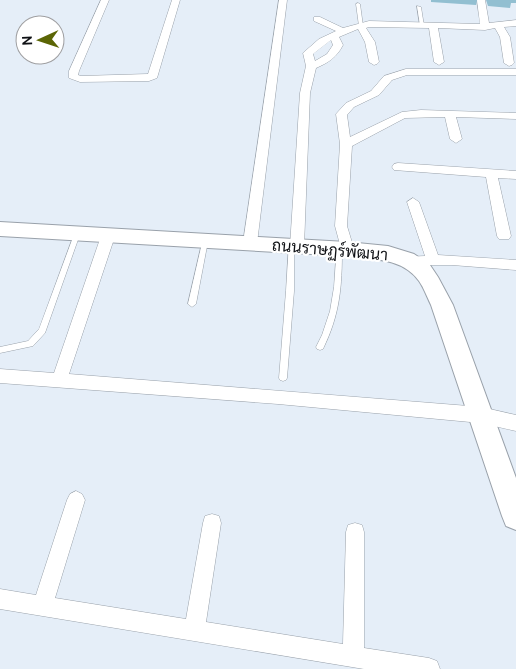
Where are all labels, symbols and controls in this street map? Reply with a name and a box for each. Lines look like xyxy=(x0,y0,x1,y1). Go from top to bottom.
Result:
north arrow xyxy=(15,15,65,65)
text: N xyxy=(18,35,36,46)
street label: ถนนราษฏร์พัฒนา xyxy=(271,232,389,266)

